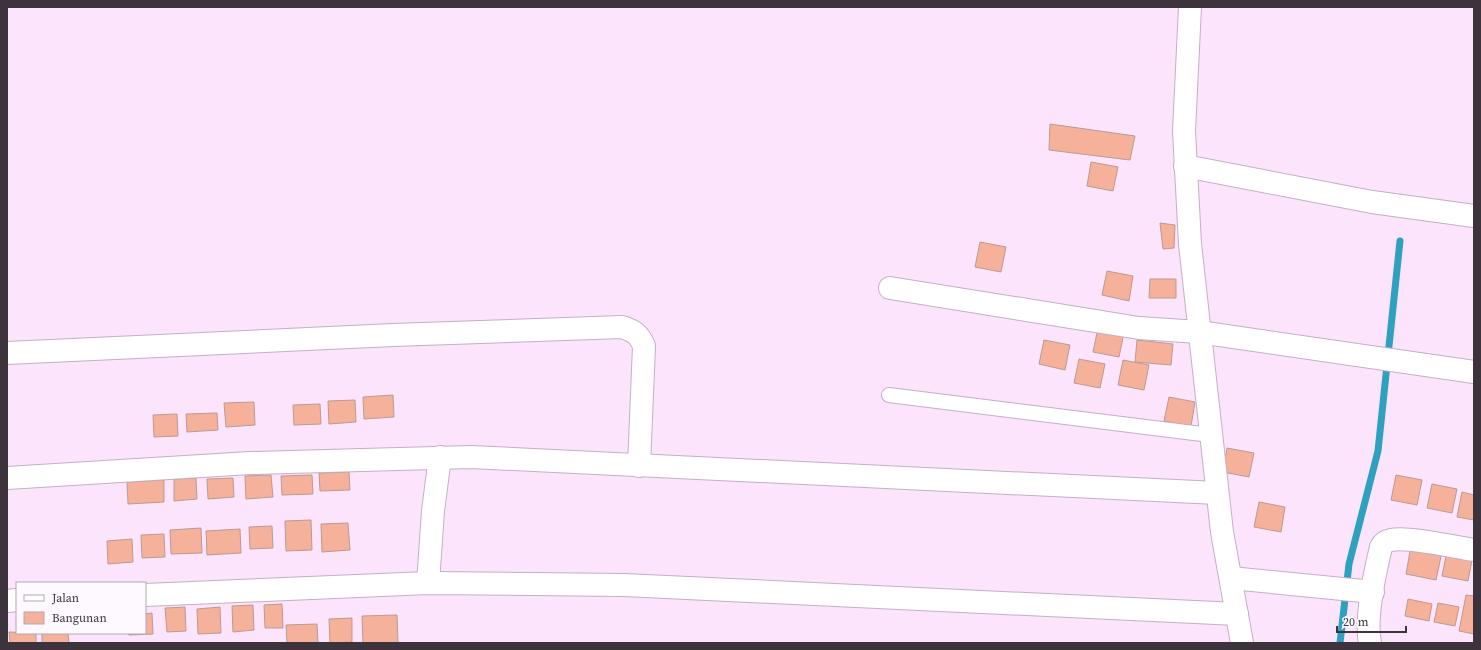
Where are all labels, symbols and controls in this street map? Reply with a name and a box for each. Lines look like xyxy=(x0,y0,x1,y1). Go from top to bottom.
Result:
legend xyxy=(16,582,146,634)
text: Jalan xyxy=(51,590,79,606)
scale bar xyxy=(1337,608,1406,634)
text: Bangunan xyxy=(52,610,107,626)
text: 20 m xyxy=(1343,614,1369,630)

